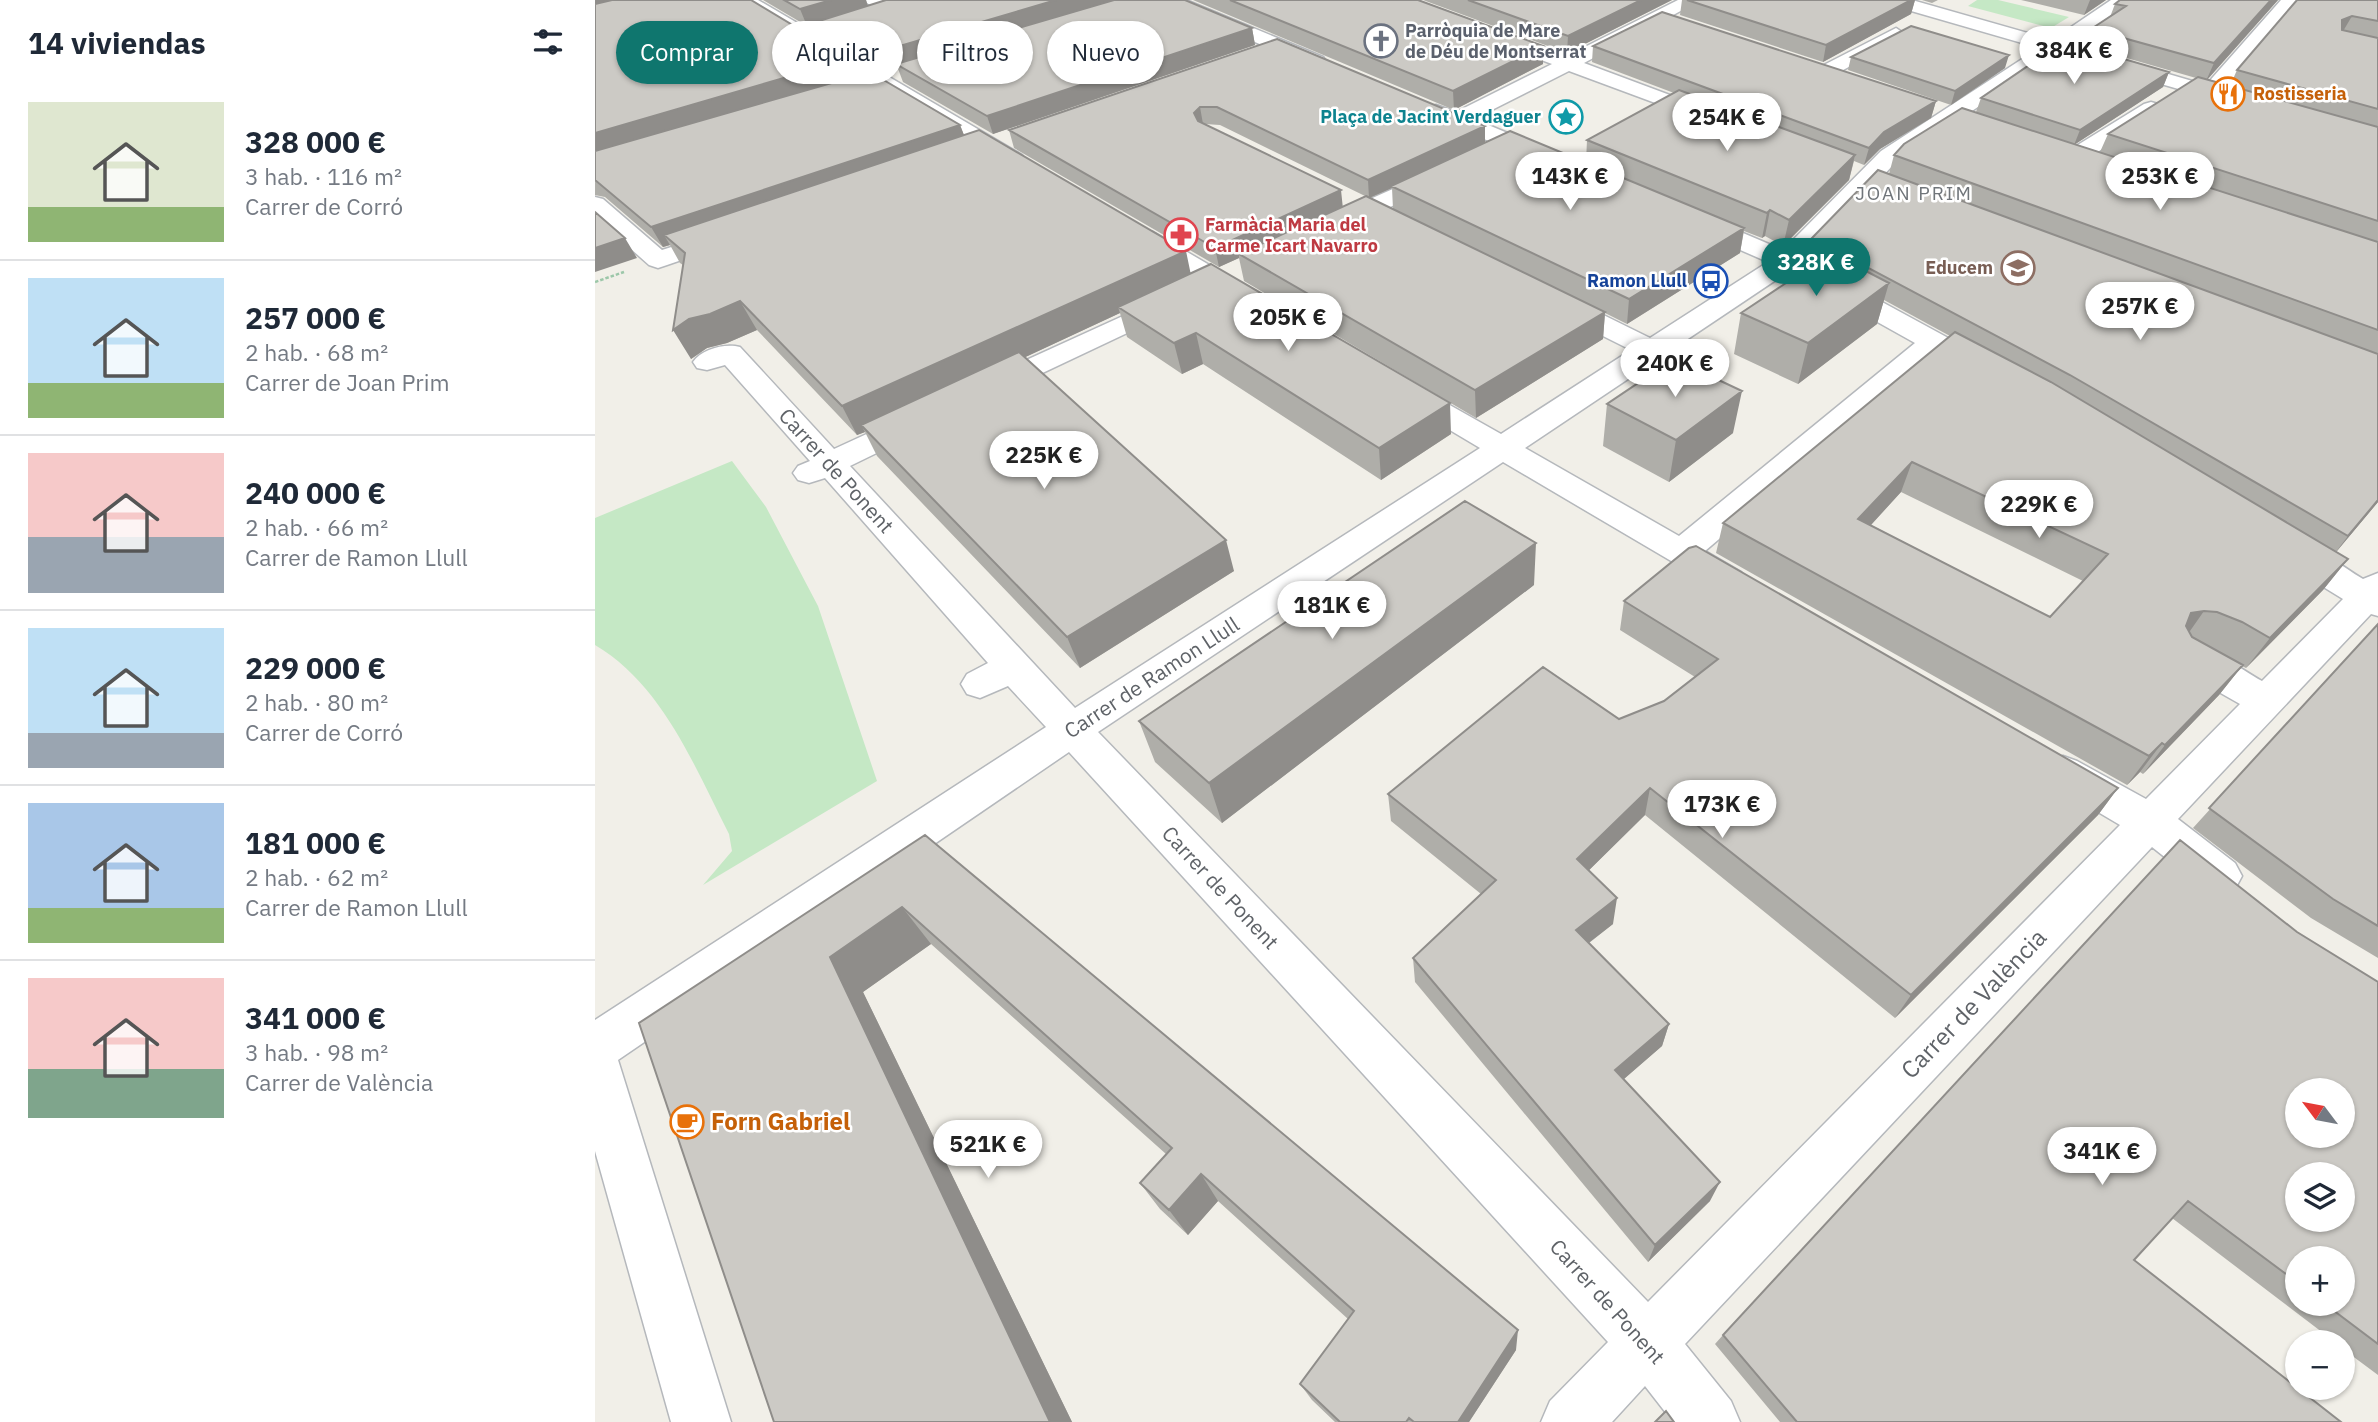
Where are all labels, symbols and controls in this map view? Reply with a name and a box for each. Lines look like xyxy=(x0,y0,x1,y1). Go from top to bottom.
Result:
place label: Parròquia de Mare de Déu de Montserrat xyxy=(1405,19,1586,63)
chip: Comprar xyxy=(616,21,758,84)
chip: Alquilar xyxy=(772,21,903,84)
chip: Filtros xyxy=(917,21,1033,84)
chip: Nuevo xyxy=(1047,21,1164,84)
church icon: Parròquia de Mare de Déu de Montserrat xyxy=(1362,22,1400,60)
text: 14 viviendas xyxy=(28,23,206,62)
icon: filters xyxy=(529,23,567,61)
pin: 384K € xyxy=(2017,27,2131,86)
text: 384K € xyxy=(2035,34,2113,64)
restaurant icon: Rostisseria xyxy=(2209,75,2247,113)
place label: Rostisseria xyxy=(2253,82,2347,105)
pin: 254K € xyxy=(1670,94,1784,153)
place icon: Plaça de Jacint Verdaguer xyxy=(1547,98,1585,136)
text: 254K € xyxy=(1688,101,1766,131)
place label: Plaça de Jacint Verdaguer xyxy=(1320,105,1541,128)
text: 328 000 € xyxy=(245,122,386,161)
icon: home xyxy=(84,130,168,214)
pin: 143K € xyxy=(1513,152,1627,212)
pin: 253K € xyxy=(2103,152,2217,212)
text: 143K € xyxy=(1531,160,1609,190)
text: 253K € xyxy=(2121,160,2199,190)
text: 3 hab. · 116 m² xyxy=(245,161,402,191)
district label: JOAN PRIM xyxy=(1855,181,1973,205)
text: Carrer de Corró xyxy=(245,191,403,221)
place label: Farmàcia Maria del Carme Icart Navarro xyxy=(1205,213,1378,257)
pharmacy icon: Farmàcia Maria del Carme Icart Navarro xyxy=(1162,216,1200,254)
pin: 328K € xyxy=(1759,238,1873,298)
text: 328K € xyxy=(1777,246,1855,276)
school or university icon: Educem xyxy=(1999,249,2037,287)
place label: Educem xyxy=(1925,256,1993,279)
bus stop icon: Ramon Llull xyxy=(1692,262,1730,300)
place label: Ramon Llull xyxy=(1587,269,1688,292)
pin: 257K € xyxy=(2083,282,2197,342)
text: 257K € xyxy=(2101,290,2179,320)
pin: 205K € xyxy=(1231,294,1345,353)
text: 257 000 € xyxy=(245,298,386,337)
text: 205K € xyxy=(1249,301,1327,331)
icon: home xyxy=(84,306,168,390)
text: 2 hab. · 68 m² xyxy=(245,337,388,367)
pin: 240K € xyxy=(1618,340,1732,399)
text: 240K € xyxy=(1636,347,1714,377)
text: Carrer de Joan Prim xyxy=(245,367,450,397)
street label: Carrer de Ponent xyxy=(773,402,900,539)
pin: 225K € xyxy=(987,432,1101,491)
text: 225K € xyxy=(1005,439,1083,469)
text: 240 000 € xyxy=(245,473,386,512)
pin: 229K € xyxy=(1982,480,2096,540)
icon: home xyxy=(84,481,168,565)
text: 229K € xyxy=(2000,488,2078,518)
text: 2 hab. · 66 m² xyxy=(245,512,388,542)
text: Carrer de Ramon Llull xyxy=(245,542,468,572)
pin: 181K € xyxy=(1275,582,1389,641)
text: 181K € xyxy=(1293,589,1371,619)
street label: Carrer de Ramon Llull xyxy=(1059,610,1245,744)
text: 229 000 € xyxy=(245,648,386,687)
icon: home xyxy=(84,656,168,740)
text: 2 hab. · 80 m² xyxy=(245,687,388,717)
text: Carrer de Corró xyxy=(245,717,403,747)
pin: 173K € xyxy=(1665,780,1779,840)
text: 173K € xyxy=(1683,788,1761,818)
street label: Carrer de Ponent xyxy=(1156,820,1285,955)
text: 181 000 € xyxy=(245,823,386,862)
icon: home xyxy=(84,831,168,915)
text: 2 hab. · 62 m² xyxy=(245,862,388,892)
text: Carrer de Ramon Llull xyxy=(245,892,468,922)
street label: Carrer de València xyxy=(1893,921,2053,1085)
text: 341 000 € xyxy=(245,998,386,1037)
icon: home xyxy=(84,1006,168,1090)
text: 3 hab. · 98 m² xyxy=(245,1037,388,1067)
text: Carrer de València xyxy=(245,1067,433,1097)
north arrow xyxy=(2285,1078,2355,1148)
map controls xyxy=(2285,1078,2355,1400)
cafe icon: Forn Gabriel xyxy=(668,1103,706,1141)
place label: Forn Gabriel xyxy=(711,1105,850,1137)
pin: 521K € xyxy=(931,1120,1045,1180)
text: 521K € xyxy=(949,1128,1027,1158)
pin: 341K € xyxy=(2045,1128,2159,1187)
text: 341K € xyxy=(2063,1135,2141,1165)
button: layers xyxy=(2285,1162,2355,1232)
street label: Carrer de Ponent xyxy=(1544,1233,1671,1370)
button: + xyxy=(2285,1246,2355,1316)
button: − xyxy=(2285,1330,2355,1400)

